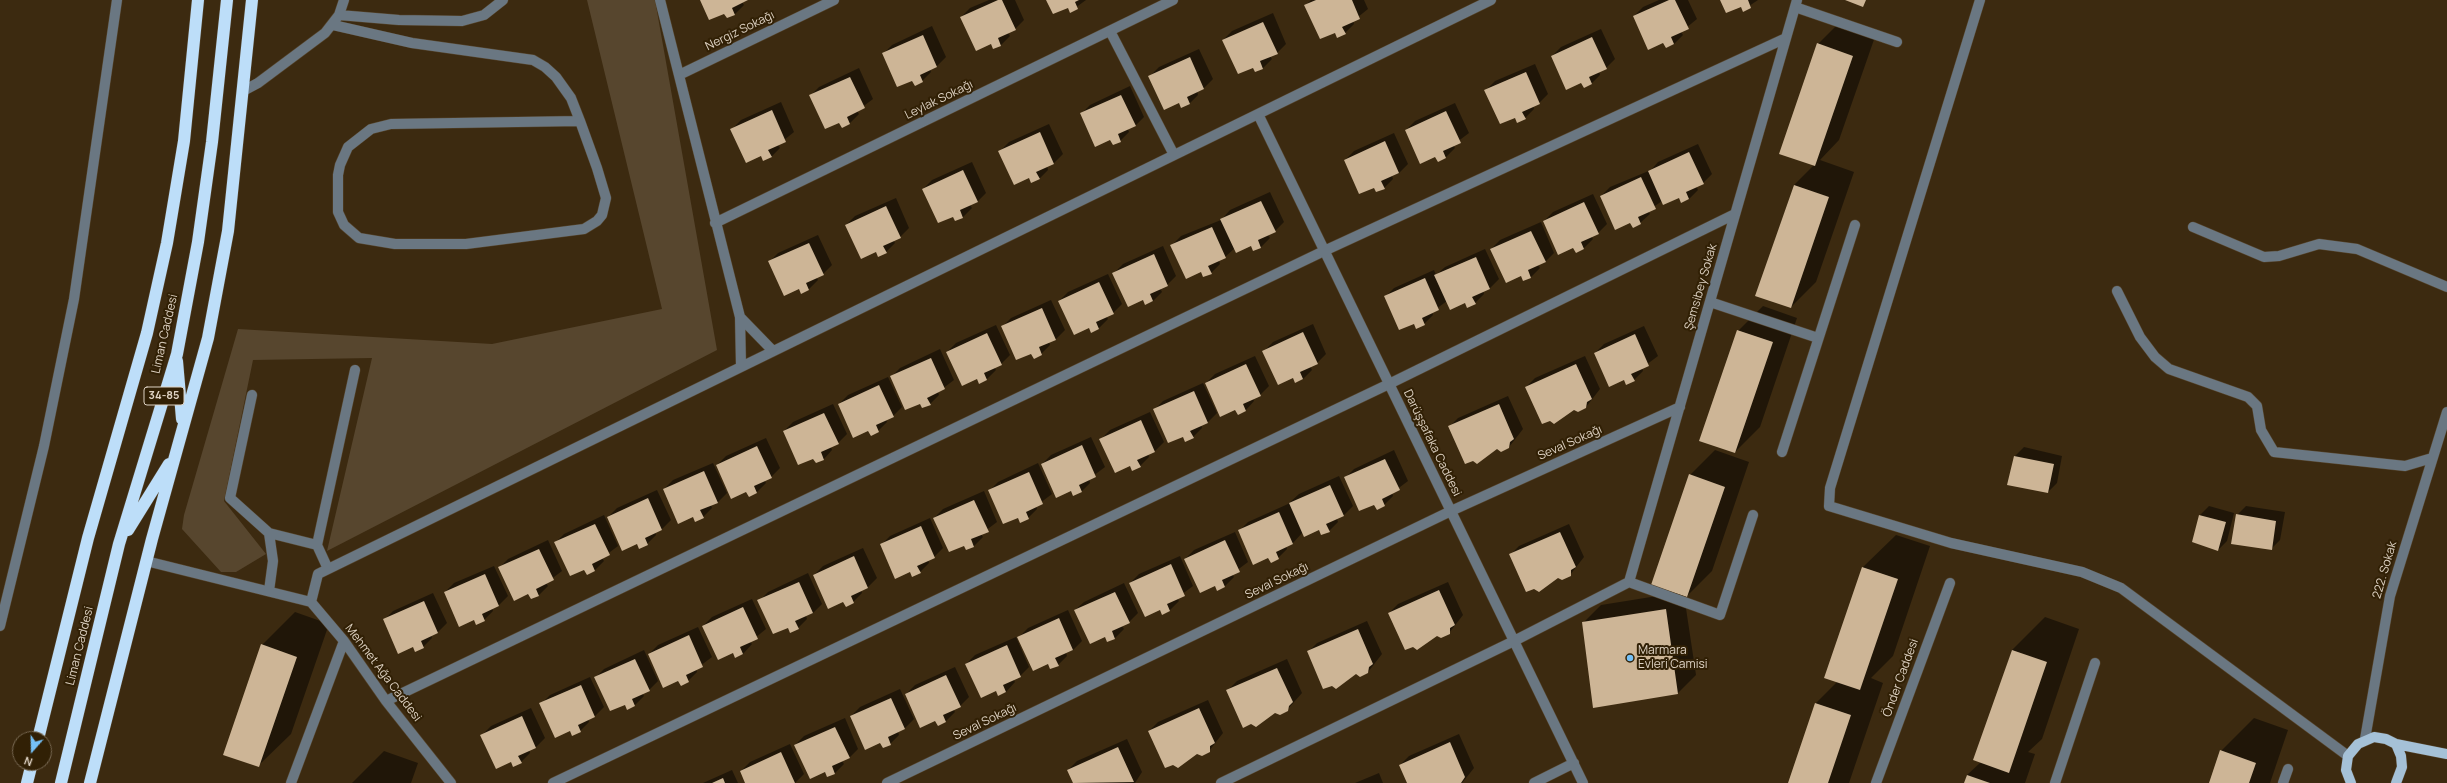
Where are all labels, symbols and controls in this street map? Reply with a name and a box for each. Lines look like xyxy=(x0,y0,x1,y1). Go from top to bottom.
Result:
street label: Nergiz Sokağı xyxy=(703,8,777,54)
street label: Leylak Sokağı xyxy=(903,77,975,123)
street label: Şemsibey Sokak xyxy=(1682,242,1720,332)
street label: Liman Caddesi xyxy=(149,293,181,375)
road number: 34-85 xyxy=(144,387,184,405)
street label: Darüşşafaka Caddesi xyxy=(1400,387,1464,499)
street label: Seval Sokağı xyxy=(1536,422,1604,464)
street label: 222. Sokak xyxy=(2370,540,2400,600)
street label: Seval Sokağı xyxy=(1243,559,1311,603)
street label: Liman Caddesi xyxy=(63,605,97,687)
street label: Mehmet Ağa Caddesi xyxy=(342,622,424,724)
street label: Önder Caddesi xyxy=(1880,637,1922,719)
place label: Marmara Evleri Camisi xyxy=(1638,644,1708,672)
marker: Marmara Evleri Camisi xyxy=(1625,653,1635,663)
street label: Seval Sokağı xyxy=(951,700,1019,744)
north arrow xyxy=(12,731,52,771)
text: N xyxy=(22,753,34,770)

